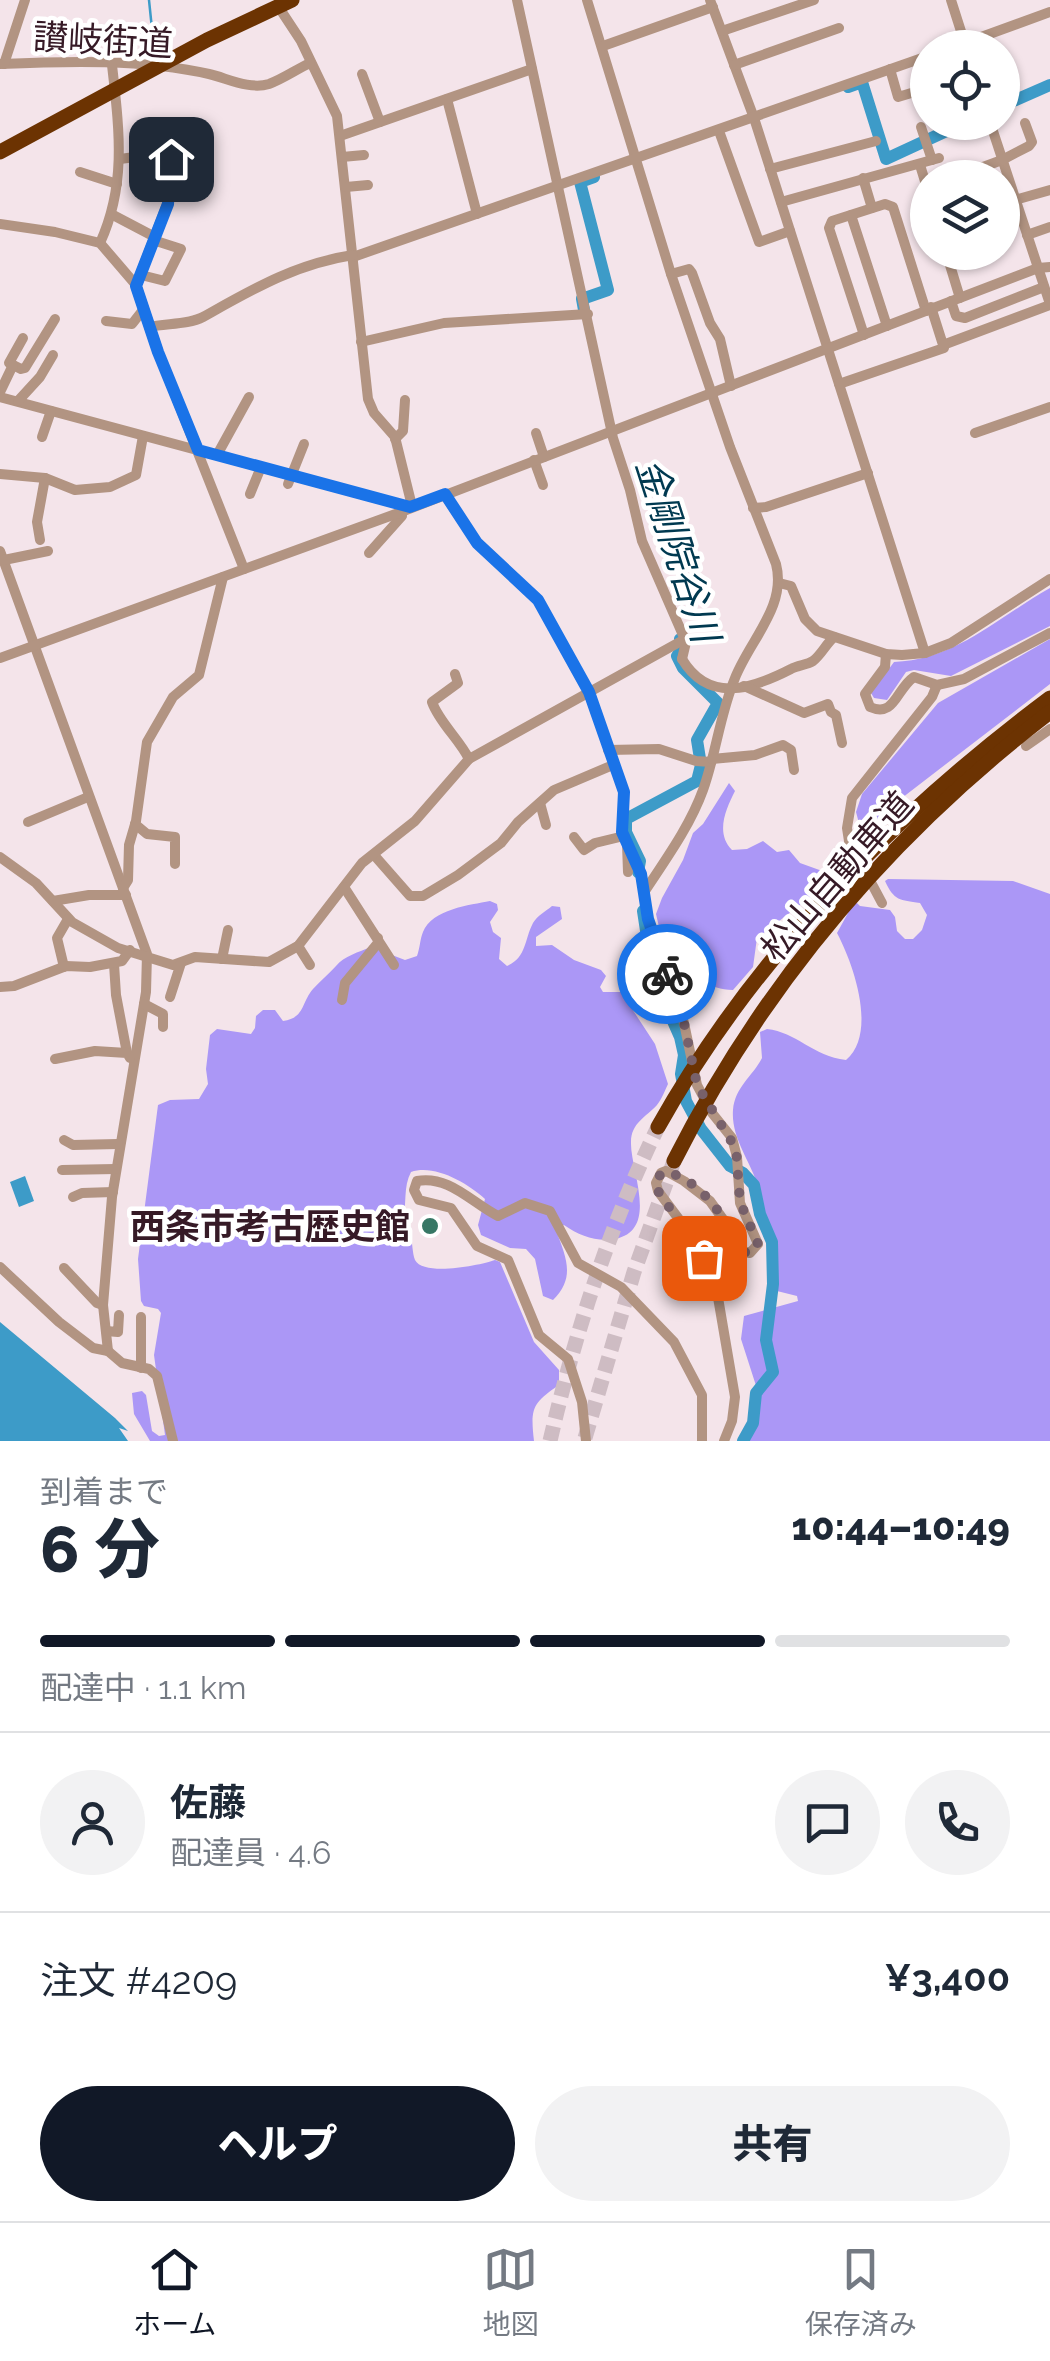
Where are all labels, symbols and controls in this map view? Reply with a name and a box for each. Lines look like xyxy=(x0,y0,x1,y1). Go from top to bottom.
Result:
street label: 讃岐街道 xyxy=(32,16,174,64)
map controls xyxy=(910,30,1020,270)
button: locate xyxy=(910,30,1020,140)
pin xyxy=(129,117,214,202)
icon: home xyxy=(144,132,199,187)
button: layers xyxy=(910,160,1020,270)
water label: 金剛院谷川 xyxy=(627,453,730,651)
street label: 松山自動車道 xyxy=(753,783,921,969)
courier xyxy=(617,924,717,1024)
icon: bike xyxy=(640,947,695,1002)
place label: 西条市考古歴史館 xyxy=(130,1206,410,1247)
marker: 西条市考古歴史館 xyxy=(419,1215,441,1237)
pin xyxy=(662,1216,747,1301)
icon: bag xyxy=(677,1231,732,1286)
text: 到着まで xyxy=(40,1473,168,1510)
text: 10:44–10:49 xyxy=(791,1504,1010,1549)
text: 6 分 xyxy=(40,1511,160,1587)
text: 配達中 · 1.1 km xyxy=(40,1669,246,1706)
button: person xyxy=(40,1770,145,1875)
button: chat xyxy=(775,1770,880,1875)
button: phone xyxy=(905,1770,1010,1875)
text: 佐藤 xyxy=(170,1780,246,1825)
text: 配達員 · 4.6 xyxy=(170,1834,331,1871)
text: ¥3,400 xyxy=(885,1955,1010,2000)
text: 注文 #4209 xyxy=(40,1958,237,2003)
button: ヘルプ xyxy=(40,2086,515,2201)
button: 共有 xyxy=(535,2086,1010,2201)
tab: ホーム xyxy=(133,2242,216,2342)
tab: 地図 xyxy=(483,2242,539,2342)
tab: 保存済み xyxy=(805,2242,917,2342)

